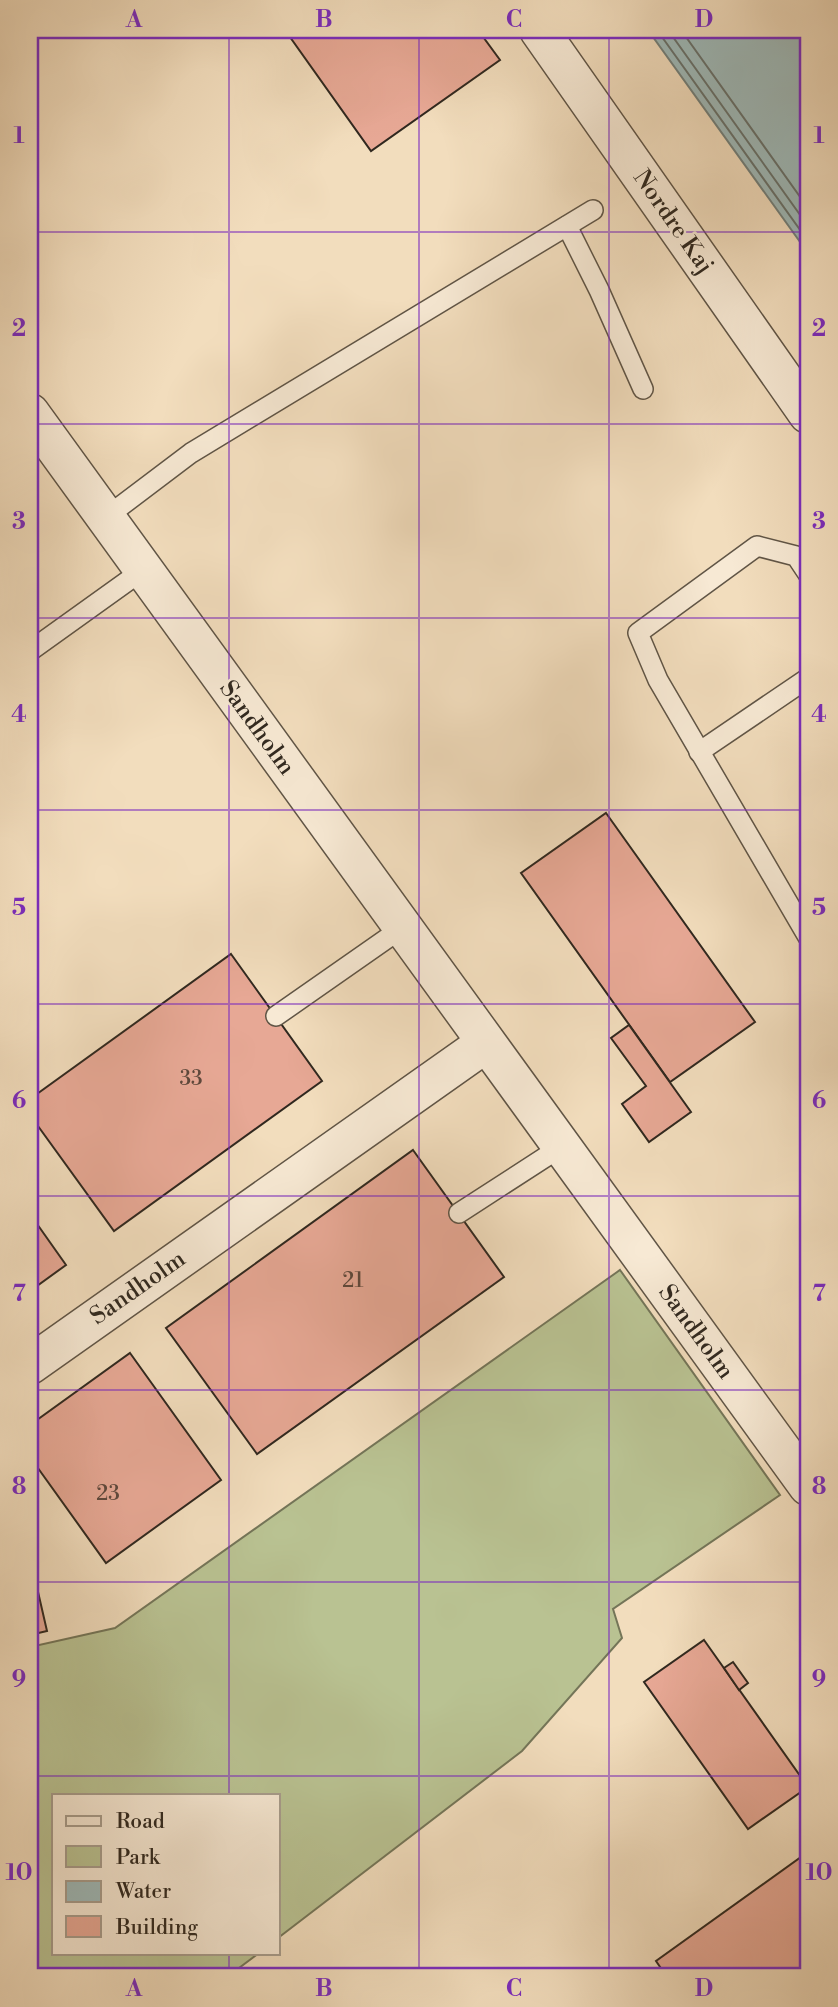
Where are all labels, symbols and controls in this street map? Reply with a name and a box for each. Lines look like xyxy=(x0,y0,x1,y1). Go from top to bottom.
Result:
text: A xyxy=(125,6,143,34)
text: B xyxy=(315,6,333,34)
text: C xyxy=(506,6,522,34)
text: D xyxy=(695,6,713,34)
text: 1 xyxy=(13,122,25,150)
text: 1 xyxy=(813,122,825,150)
street label: Nordre Kaj xyxy=(626,164,720,280)
text: 2 xyxy=(12,315,26,343)
text: 2 xyxy=(812,315,826,343)
text: 3 xyxy=(12,508,26,536)
text: 3 xyxy=(812,508,826,536)
street label: Sandholm xyxy=(213,675,301,781)
text: 4 xyxy=(11,701,27,729)
text: 4 xyxy=(811,701,827,729)
text: 5 xyxy=(12,894,26,922)
text: 5 xyxy=(812,894,826,922)
house number: 33 xyxy=(179,1066,203,1092)
text: 6 xyxy=(12,1087,26,1115)
text: 6 xyxy=(812,1087,826,1115)
street label: Sandholm xyxy=(84,1244,192,1332)
house number: 21 xyxy=(342,1268,364,1294)
street label: Sandholm xyxy=(652,1279,740,1385)
text: 7 xyxy=(12,1280,26,1308)
text: 7 xyxy=(812,1280,826,1308)
text: 8 xyxy=(12,1473,26,1501)
text: 8 xyxy=(812,1473,826,1501)
house number: 23 xyxy=(96,1481,120,1507)
text: 9 xyxy=(12,1666,26,1694)
text: 9 xyxy=(812,1666,826,1694)
legend xyxy=(52,1794,280,1954)
text: Road xyxy=(116,1809,165,1835)
text: Park xyxy=(116,1845,161,1871)
text: 10 xyxy=(5,1859,33,1887)
text: 10 xyxy=(805,1859,833,1887)
text: Water xyxy=(115,1879,171,1905)
text: Building xyxy=(115,1915,198,1941)
text: A xyxy=(125,1975,143,2003)
text: B xyxy=(315,1975,333,2003)
text: C xyxy=(506,1975,522,2003)
text: D xyxy=(695,1975,713,2003)

